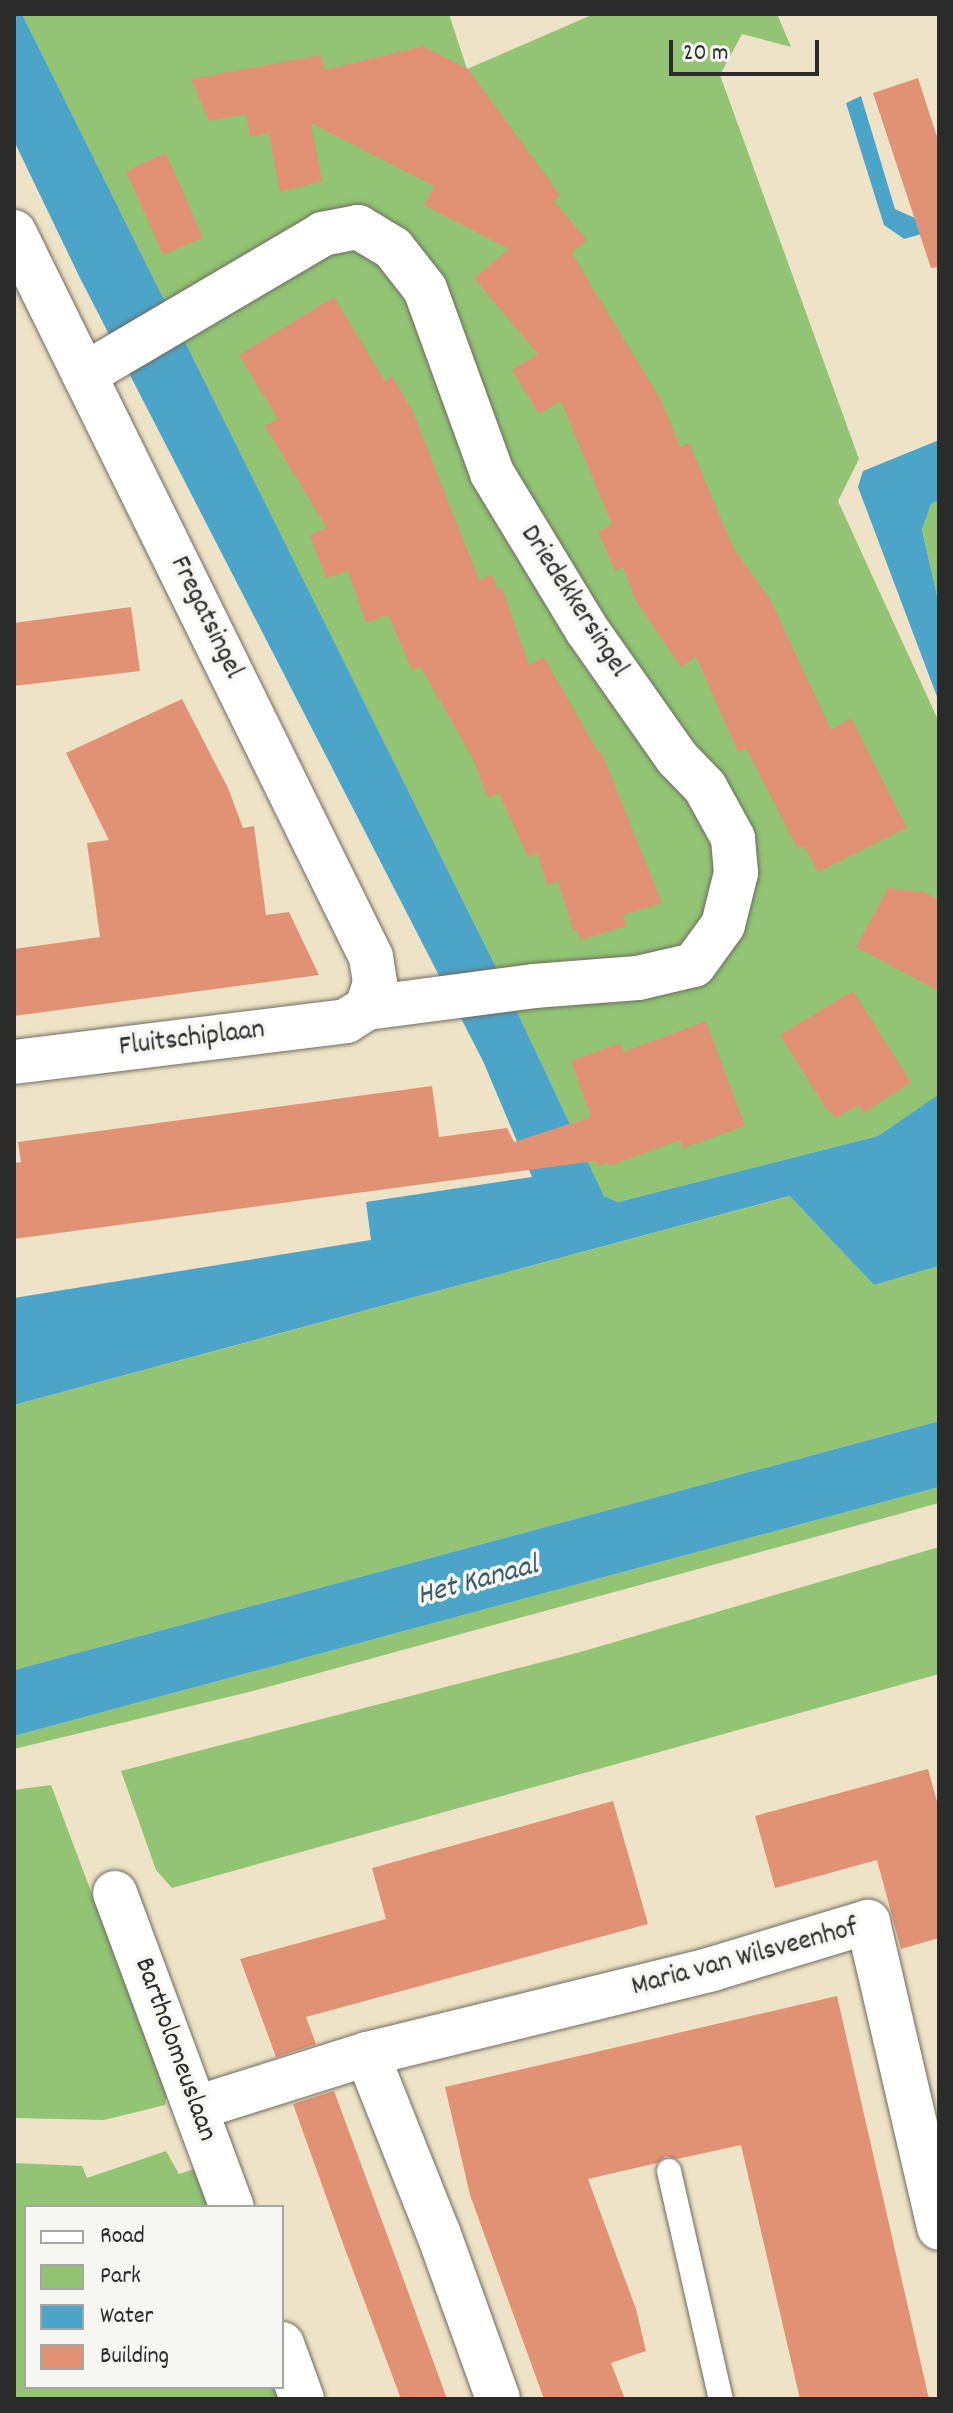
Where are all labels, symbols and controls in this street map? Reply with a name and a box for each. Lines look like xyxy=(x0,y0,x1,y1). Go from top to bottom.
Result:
scale bar xyxy=(673,24,823,74)
text: 20 m xyxy=(683,37,729,71)
street label: Driedekkersingel xyxy=(511,520,635,684)
street label: Fregatsingel xyxy=(161,551,249,685)
street label: Fluitschiplaan xyxy=(117,1014,267,1066)
water label: Het Kanaal xyxy=(414,1550,542,1616)
street label: Maria van Wilsveenhof xyxy=(628,1913,862,2005)
street label: Bartholomeuslaan xyxy=(125,1954,223,2146)
legend xyxy=(24,2205,284,2389)
text: Road xyxy=(100,2220,145,2254)
text: Park xyxy=(100,2260,141,2294)
text: Water xyxy=(100,2300,153,2334)
text: Building xyxy=(100,2340,169,2374)

